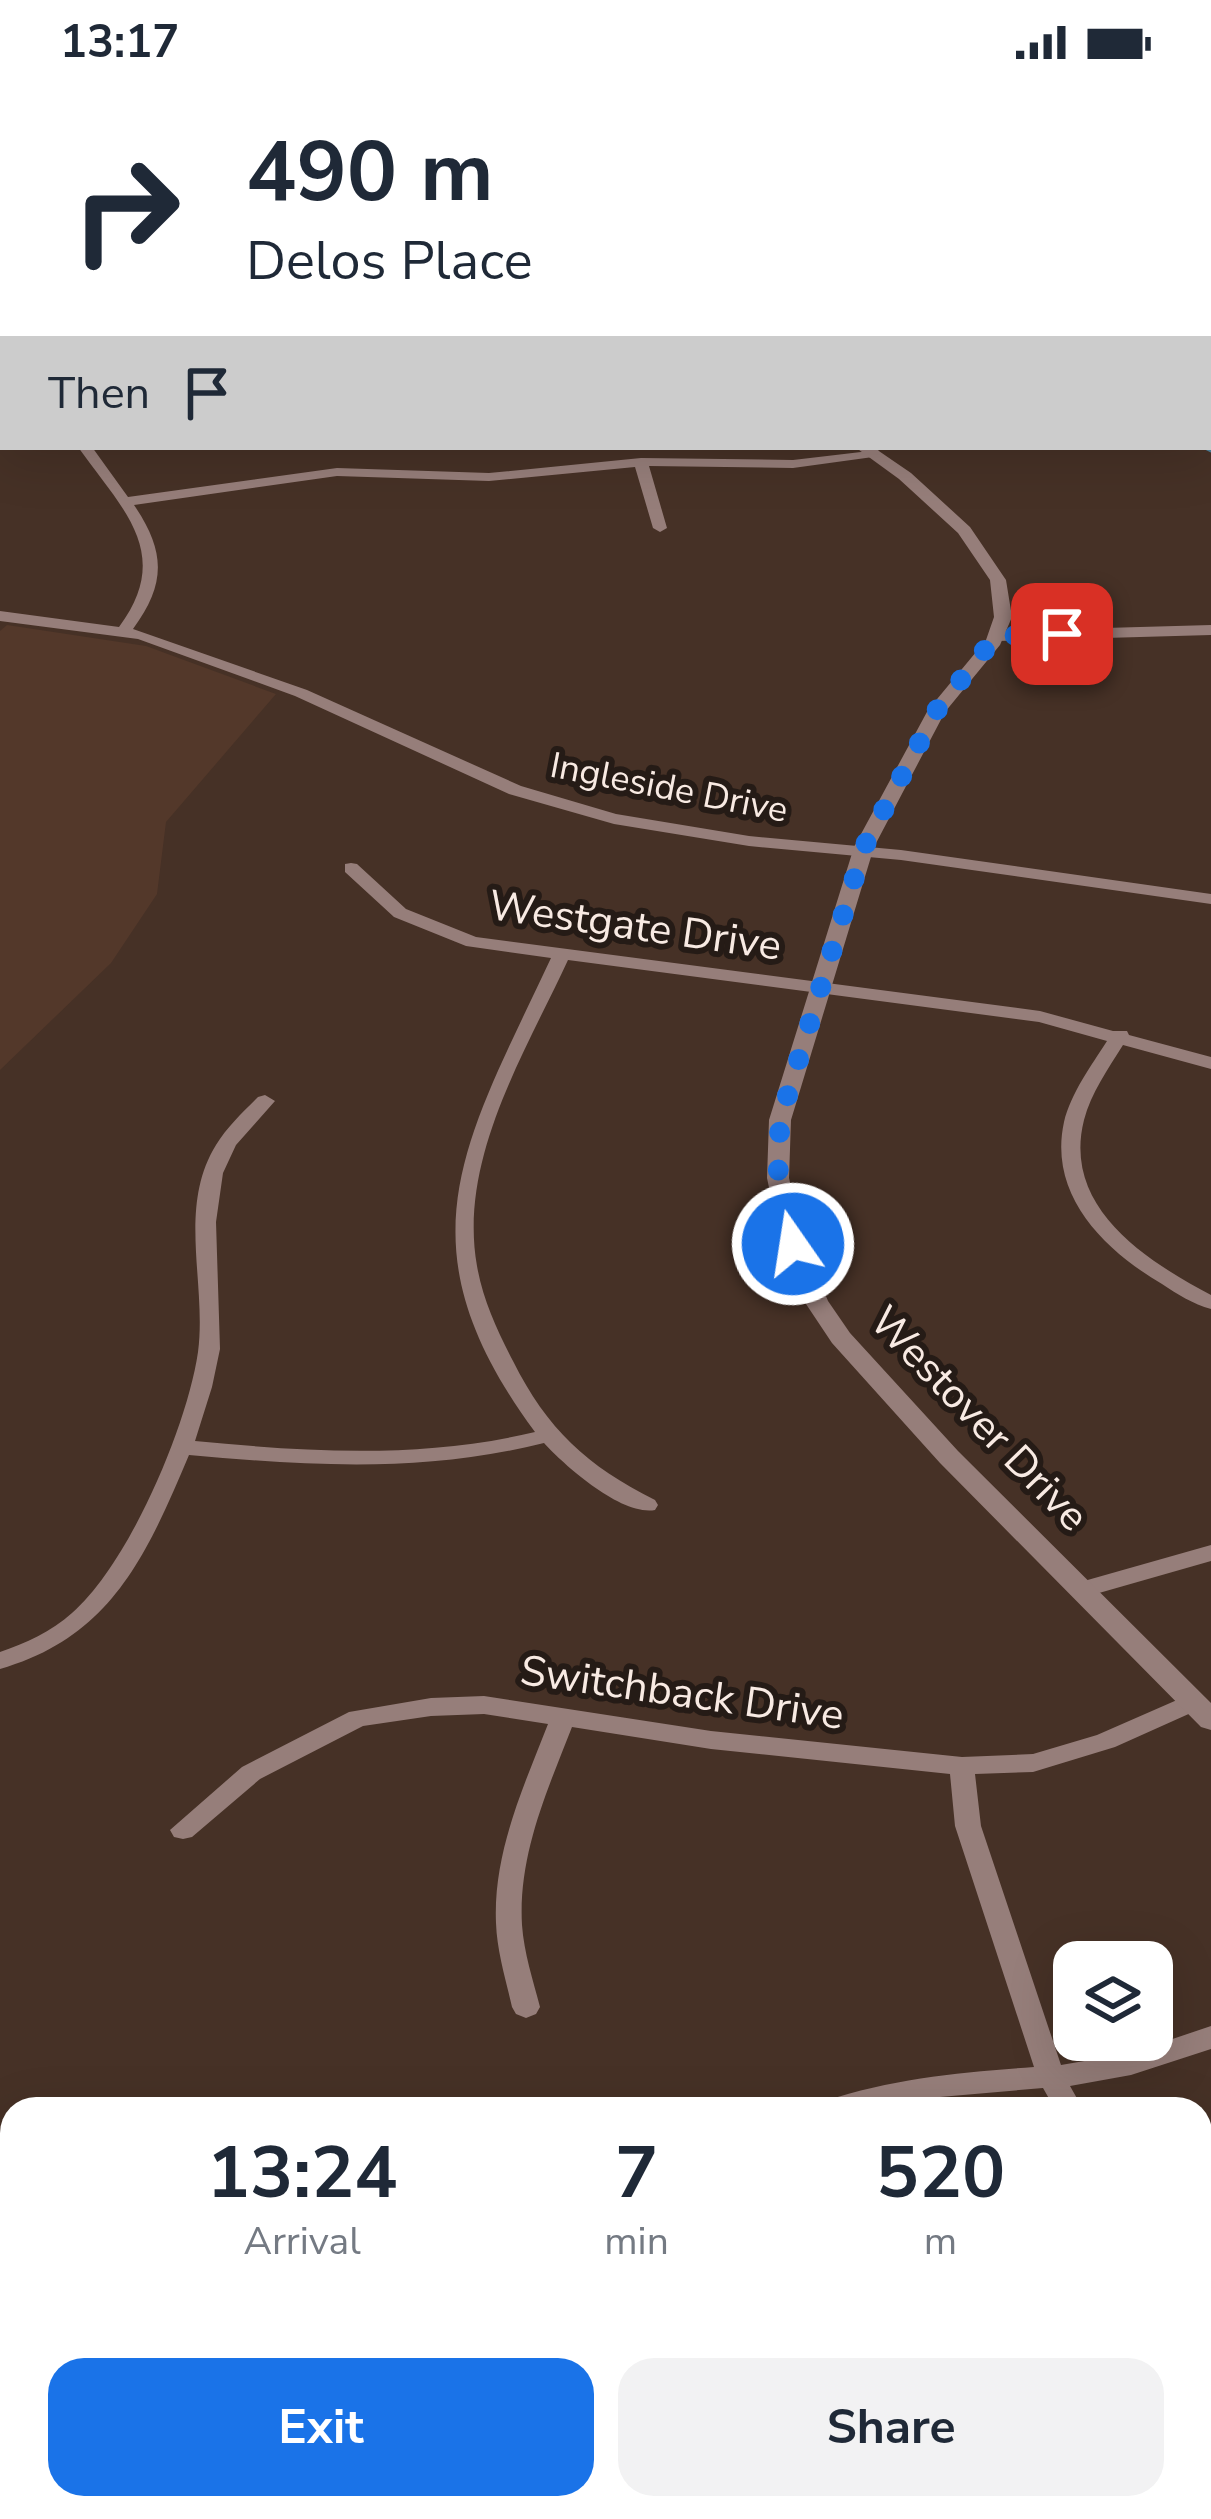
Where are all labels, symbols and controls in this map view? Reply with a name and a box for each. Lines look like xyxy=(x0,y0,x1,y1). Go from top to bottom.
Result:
text: 13:17 xyxy=(60,12,179,73)
text: 490 m xyxy=(246,115,494,230)
icon: right xyxy=(48,132,204,288)
text: Delos Place xyxy=(246,224,532,298)
icon: arrive xyxy=(174,360,240,426)
text: Then xyxy=(48,363,150,424)
pin xyxy=(1011,583,1113,685)
icon: arrive xyxy=(1029,601,1095,667)
street label: Ingleside Drive xyxy=(546,741,792,835)
street label: Westgate Drive xyxy=(485,877,785,975)
position arrow xyxy=(730,1181,856,1307)
street label: Westover Drive xyxy=(857,1294,1101,1544)
street label: Switchback Drive xyxy=(517,1642,847,1744)
map controls xyxy=(1053,1941,1173,2061)
button: layers xyxy=(1053,1941,1173,2061)
text: 13:24 xyxy=(207,2124,397,2222)
text: 7 xyxy=(615,2124,658,2222)
text: 520 xyxy=(876,2124,1005,2222)
text: Arrival xyxy=(243,2215,361,2268)
text: min xyxy=(604,2215,669,2268)
text: m xyxy=(924,2215,957,2268)
button: Exit xyxy=(48,2358,594,2496)
button: Share xyxy=(618,2358,1164,2496)

